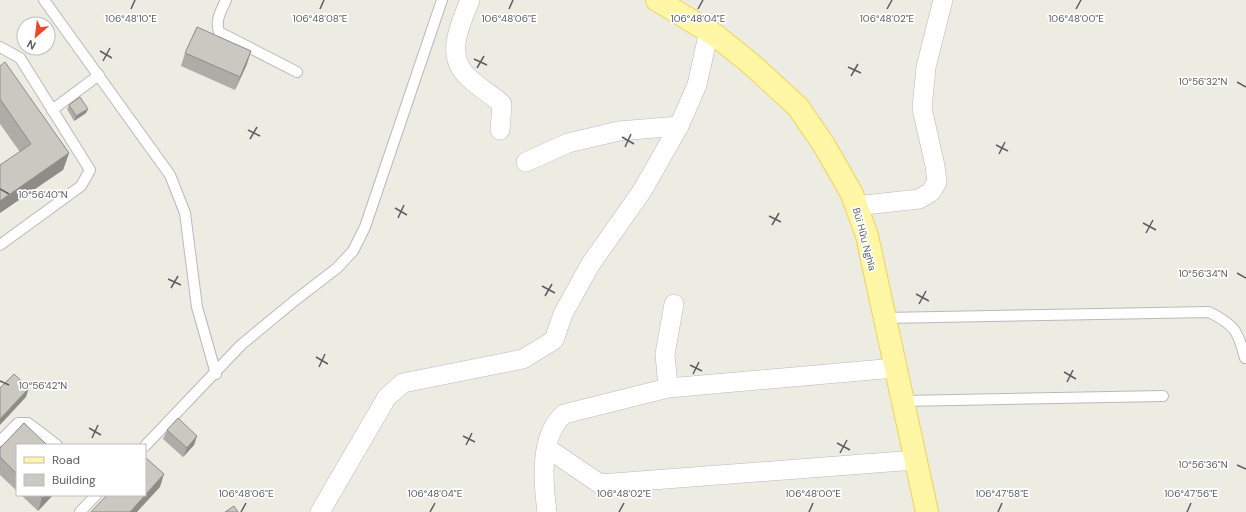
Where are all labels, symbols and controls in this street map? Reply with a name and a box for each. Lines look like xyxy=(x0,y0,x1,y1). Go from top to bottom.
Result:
text: 106°48'10"E xyxy=(105,12,157,25)
text: 106°48'08"E xyxy=(293,12,348,25)
text: 106°48'06"E xyxy=(481,12,537,25)
text: 106°48'04"E xyxy=(671,12,726,25)
text: 106°48'02"E xyxy=(860,12,915,25)
text: 106°48'00"E xyxy=(1048,12,1104,25)
north arrow xyxy=(16,16,56,56)
text: N xyxy=(24,37,38,53)
text: 10°56'32"N xyxy=(1179,75,1228,88)
text: 10°56'40"N xyxy=(18,188,68,201)
street label: Bùi Hữu Nghĩa xyxy=(850,206,879,272)
text: 10°56'34"N xyxy=(1178,267,1228,280)
text: 10°56'42"N xyxy=(19,379,67,392)
legend xyxy=(16,444,146,496)
text: Road xyxy=(52,452,80,468)
text: 10°56'36"N xyxy=(1178,458,1228,471)
text: Building xyxy=(52,472,96,488)
text: 106°48'06"E xyxy=(218,487,274,500)
text: 106°48'04"E xyxy=(408,487,463,500)
text: 106°48'02"E xyxy=(597,487,652,500)
text: 106°48'00"E xyxy=(785,487,841,500)
text: 106°47'58"E xyxy=(975,487,1029,500)
text: 106°47'56"E xyxy=(1164,487,1218,500)

